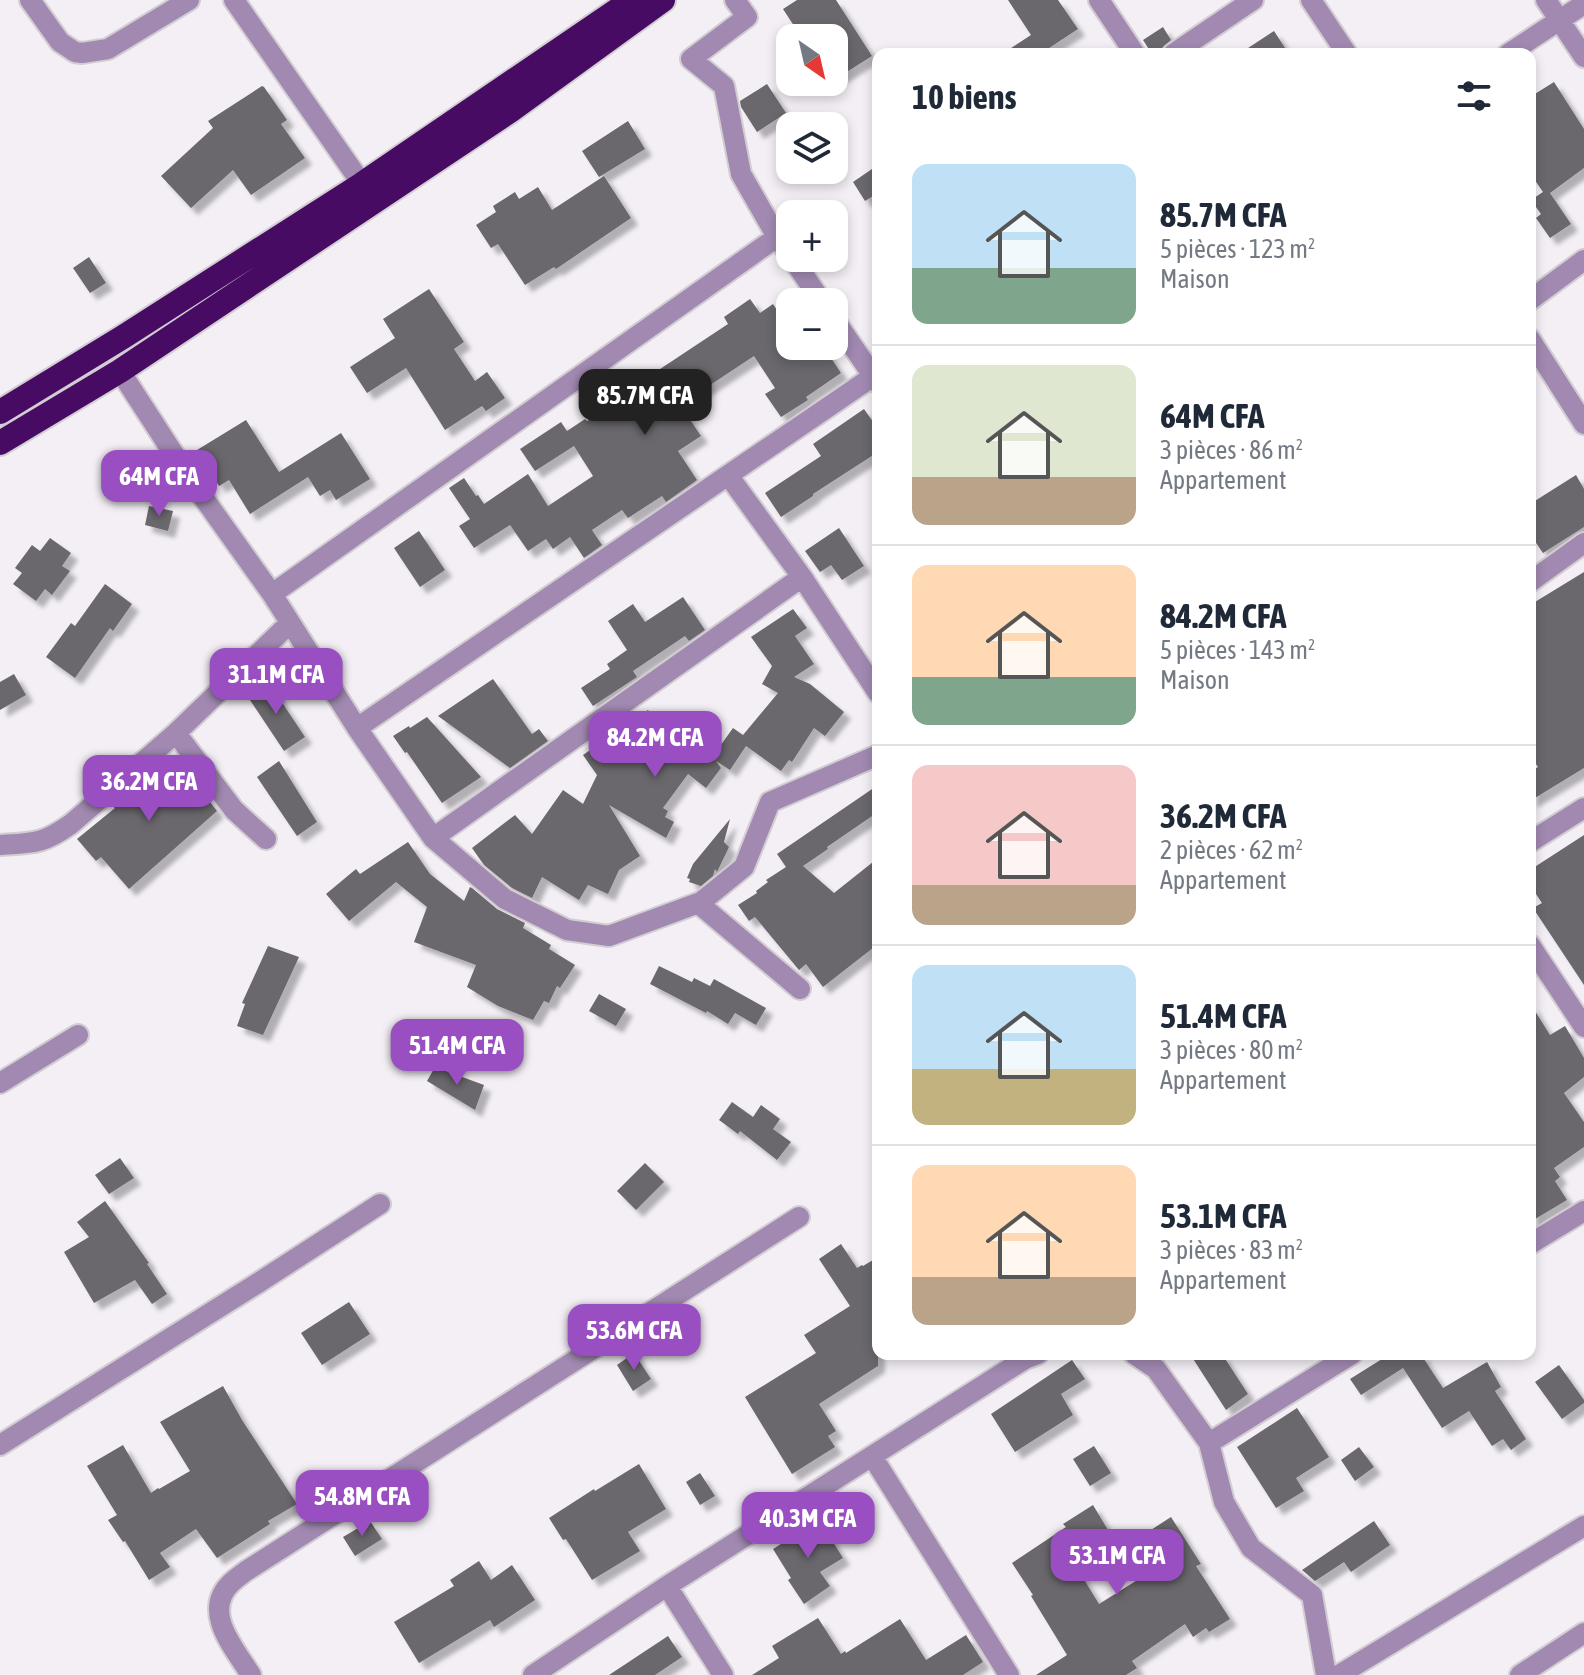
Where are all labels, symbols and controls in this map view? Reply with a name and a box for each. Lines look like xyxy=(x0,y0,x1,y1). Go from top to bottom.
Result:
north arrow xyxy=(776,24,848,96)
map controls xyxy=(776,24,848,360)
icon: filters xyxy=(1452,74,1496,118)
text: 10 biens xyxy=(912,77,1016,116)
button: layers xyxy=(776,112,848,184)
text: 85.7M CFA xyxy=(1160,195,1286,234)
icon: home xyxy=(976,196,1072,292)
button: + xyxy=(776,200,848,272)
text: 5 pièces · 123 m² xyxy=(1160,234,1315,264)
text: Maison xyxy=(1160,264,1230,294)
button: − xyxy=(776,288,848,360)
pin: 85.7M CFA xyxy=(553,369,737,437)
text: 85.7M CFA xyxy=(597,380,693,410)
text: 64M CFA xyxy=(1160,396,1264,435)
icon: home xyxy=(976,397,1072,493)
text: 3 pièces · 86 m² xyxy=(1160,435,1303,465)
pin: 64M CFA xyxy=(85,450,233,518)
text: 64M CFA xyxy=(119,461,199,491)
text: Appartement xyxy=(1160,465,1287,495)
text: 84.2M CFA xyxy=(1160,596,1286,635)
icon: home xyxy=(976,597,1072,693)
text: 5 pièces · 143 m² xyxy=(1160,635,1315,665)
pin: 31.1M CFA xyxy=(184,648,368,716)
text: 31.1M CFA xyxy=(228,659,324,689)
text: Maison xyxy=(1160,665,1230,695)
pin: 84.2M CFA xyxy=(563,711,747,779)
text: 84.2M CFA xyxy=(607,722,703,752)
pin: 36.2M CFA xyxy=(57,755,241,823)
text: 36.2M CFA xyxy=(101,766,197,796)
text: 36.2M CFA xyxy=(1160,796,1286,835)
icon: home xyxy=(976,797,1072,893)
text: 2 pièces · 62 m² xyxy=(1160,835,1303,865)
text: Appartement xyxy=(1160,865,1287,895)
text: 51.4M CFA xyxy=(1160,996,1286,1035)
icon: home xyxy=(976,997,1072,1093)
pin: 51.4M CFA xyxy=(365,1019,549,1087)
text: 51.4M CFA xyxy=(409,1030,505,1060)
text: 3 pièces · 80 m² xyxy=(1160,1035,1303,1065)
text: Appartement xyxy=(1160,1065,1287,1095)
text: 53.1M CFA xyxy=(1160,1196,1286,1235)
icon: home xyxy=(976,1197,1072,1293)
text: 3 pièces · 83 m² xyxy=(1160,1235,1303,1265)
text: Appartement xyxy=(1160,1265,1287,1295)
pin: 53.6M CFA xyxy=(542,1304,726,1372)
text: 53.6M CFA xyxy=(586,1315,682,1345)
pin: 54.8M CFA xyxy=(270,1470,454,1538)
text: 54.8M CFA xyxy=(314,1481,410,1511)
pin: 40.3M CFA xyxy=(716,1492,900,1560)
text: 40.3M CFA xyxy=(760,1503,856,1533)
pin: 53.1M CFA xyxy=(1025,1529,1209,1597)
text: 53.1M CFA xyxy=(1069,1540,1165,1570)

